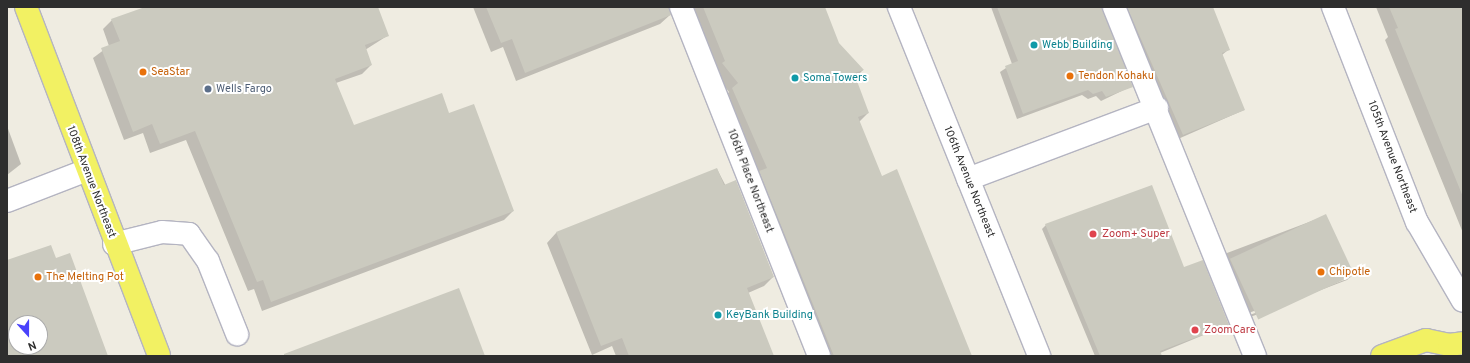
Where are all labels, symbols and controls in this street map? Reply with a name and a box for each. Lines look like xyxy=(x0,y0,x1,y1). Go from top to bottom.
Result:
place label: Webb Building xyxy=(1042,38,1112,52)
marker: Webb Building xyxy=(1029,40,1039,50)
place label: SeaStar xyxy=(151,65,190,79)
marker: SeaStar xyxy=(138,67,148,77)
place label: Tendon Kohaku xyxy=(1078,69,1154,83)
place label: Soma Towers xyxy=(803,71,868,85)
marker: Tendon Kohaku xyxy=(1065,71,1075,81)
marker: Soma Towers xyxy=(790,73,800,83)
place label: Wells Fargo xyxy=(216,82,272,96)
marker: Wells Fargo xyxy=(203,84,213,94)
street label: 105th Avenue Northeast xyxy=(1364,99,1420,215)
street label: 108th Avenue Northeast xyxy=(63,124,119,240)
street label: 106th Avenue Northeast xyxy=(941,124,997,240)
street label: 106th Place Northeast xyxy=(724,127,776,235)
place label: Zoom+ Super xyxy=(1102,227,1170,241)
marker: Zoom+ Super xyxy=(1087,228,1099,240)
place label: Chipotle xyxy=(1329,265,1370,279)
marker: Chipotle xyxy=(1316,267,1326,277)
place label: The Melting Pot xyxy=(46,270,124,284)
marker: The Melting Pot xyxy=(33,272,43,282)
place label: KeyBank Building xyxy=(726,308,813,322)
marker: KeyBank Building xyxy=(713,310,723,320)
north arrow xyxy=(8,315,48,355)
place label: ZoomCare xyxy=(1204,323,1256,337)
marker: ZoomCare xyxy=(1189,324,1201,336)
text: N xyxy=(26,337,38,353)

